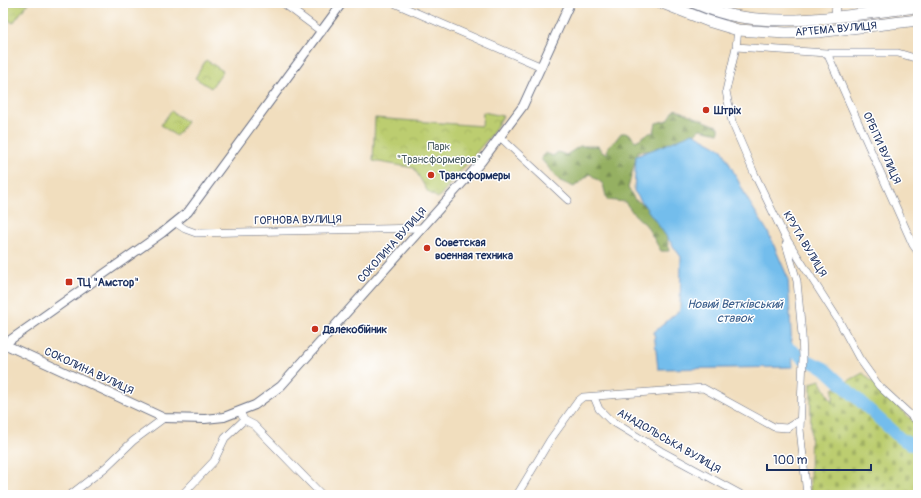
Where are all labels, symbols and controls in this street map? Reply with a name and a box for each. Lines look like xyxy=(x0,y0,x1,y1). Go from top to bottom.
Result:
street label: АРТЕМА ВУЛИЦЯ xyxy=(795,19,877,39)
place label: Штріх xyxy=(713,104,742,117)
marker: Штріх xyxy=(701,105,711,115)
street label: ОРБІТИ ВУЛИЦЯ xyxy=(860,110,904,186)
park label: Парк "Трансформеров" xyxy=(397,140,481,166)
place label: Трансформеры xyxy=(438,169,510,182)
marker: Трансформеры xyxy=(426,170,436,180)
street label: СОКОЛИНА ВУЛИЦЯ xyxy=(355,205,429,285)
street label: КРУТА ВУЛИЦЯ xyxy=(780,209,830,279)
street label: ГОРНОВА ВУЛИЦЯ xyxy=(254,213,342,227)
place label: Советская военная техника xyxy=(435,236,513,262)
marker: Советская военная техника xyxy=(422,243,432,253)
place label: ТЦ "Амстор" xyxy=(76,276,139,289)
marker: ТЦ "Амстор" xyxy=(64,277,74,287)
water label: Новий Ветківський ставок xyxy=(687,297,784,326)
place label: Далекобійник xyxy=(322,323,387,336)
marker: Далекобійник xyxy=(310,324,320,334)
street label: СОКОЛИНА ВУЛИЦЯ xyxy=(42,345,136,397)
street label: АНАДОЛЬСЬКА ВУЛИЦЯ xyxy=(615,406,723,476)
scale bar xyxy=(767,446,871,472)
text: 100 m xyxy=(773,453,808,468)

